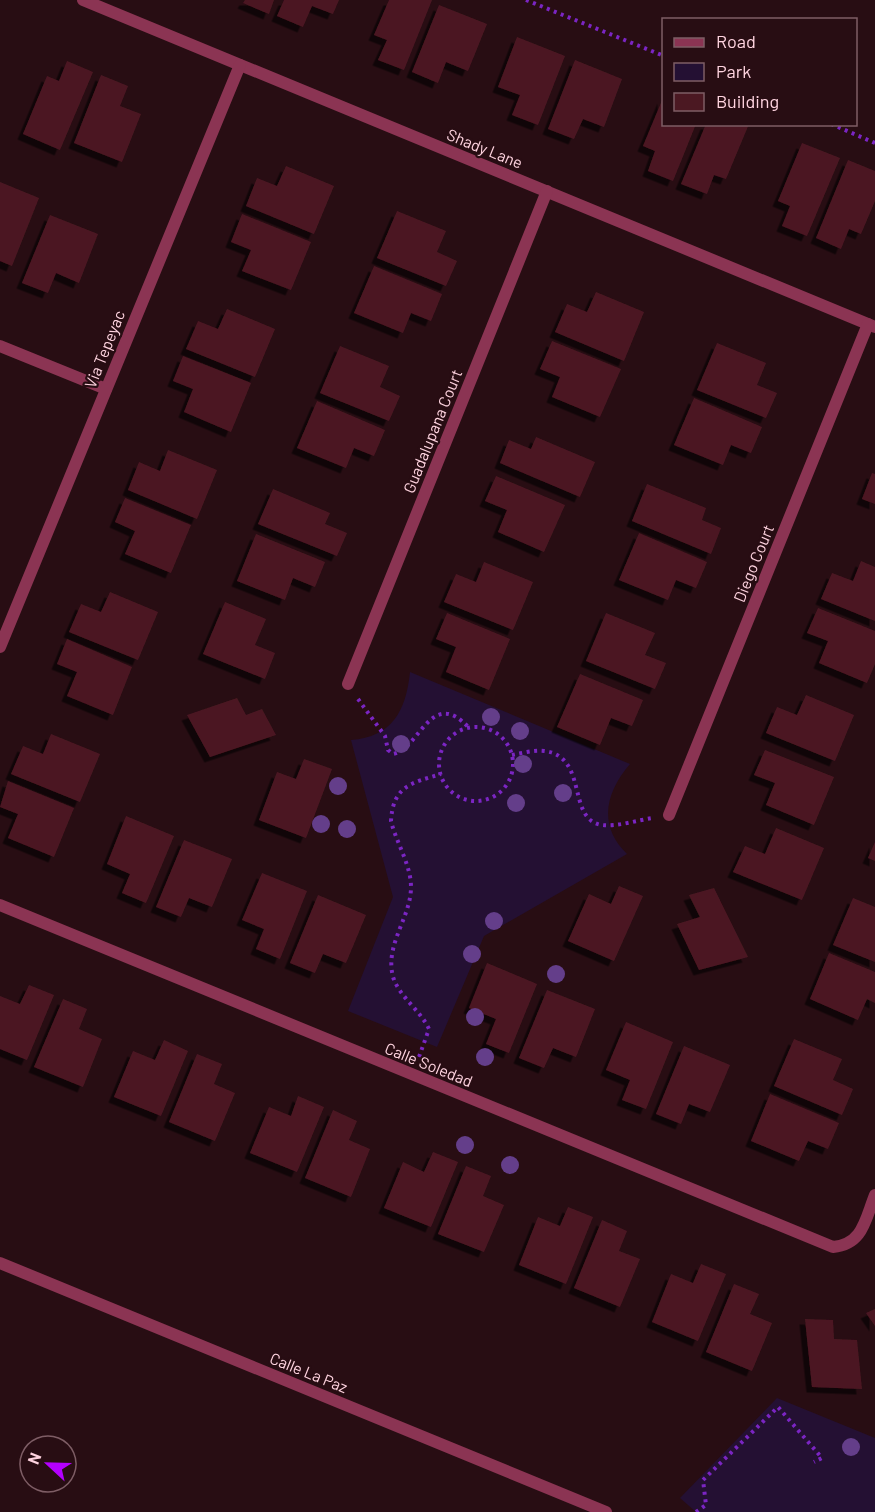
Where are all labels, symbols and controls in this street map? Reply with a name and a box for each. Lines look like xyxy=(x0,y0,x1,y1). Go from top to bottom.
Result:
legend xyxy=(662,18,857,126)
text: Road xyxy=(716,30,756,52)
text: Park xyxy=(716,60,751,82)
text: Building xyxy=(716,90,779,112)
street label: Shady Lane xyxy=(444,124,526,172)
street label: Via Tepeyac xyxy=(80,307,128,391)
street label: Guadalupana Court xyxy=(399,366,465,496)
street label: Diego Court xyxy=(729,521,777,605)
street label: Calle Soledad xyxy=(382,1038,476,1090)
street label: Calle La Paz xyxy=(267,1348,351,1396)
north arrow xyxy=(18,1434,78,1494)
text: N xyxy=(23,1450,44,1467)

